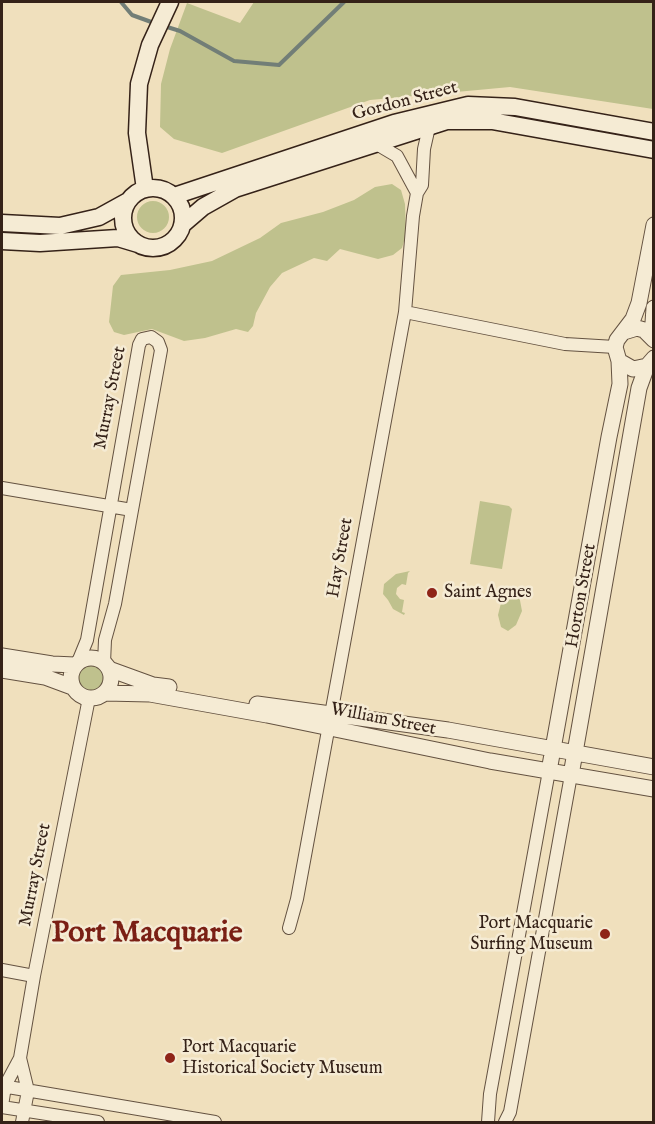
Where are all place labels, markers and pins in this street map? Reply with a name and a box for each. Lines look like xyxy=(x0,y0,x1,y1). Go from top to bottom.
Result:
place label: Saint Agnes xyxy=(444,582,532,604)
marker: Saint Agnes xyxy=(425,586,439,600)
place label: Port Macquarie Surfing Museum xyxy=(470,913,593,956)
marker: Port Macquarie Surfing Museum xyxy=(598,927,612,941)
place label: Port Macquarie Historical Society Museum xyxy=(182,1037,383,1080)
marker: Port Macquarie Historical Society Museum xyxy=(163,1051,177,1065)

